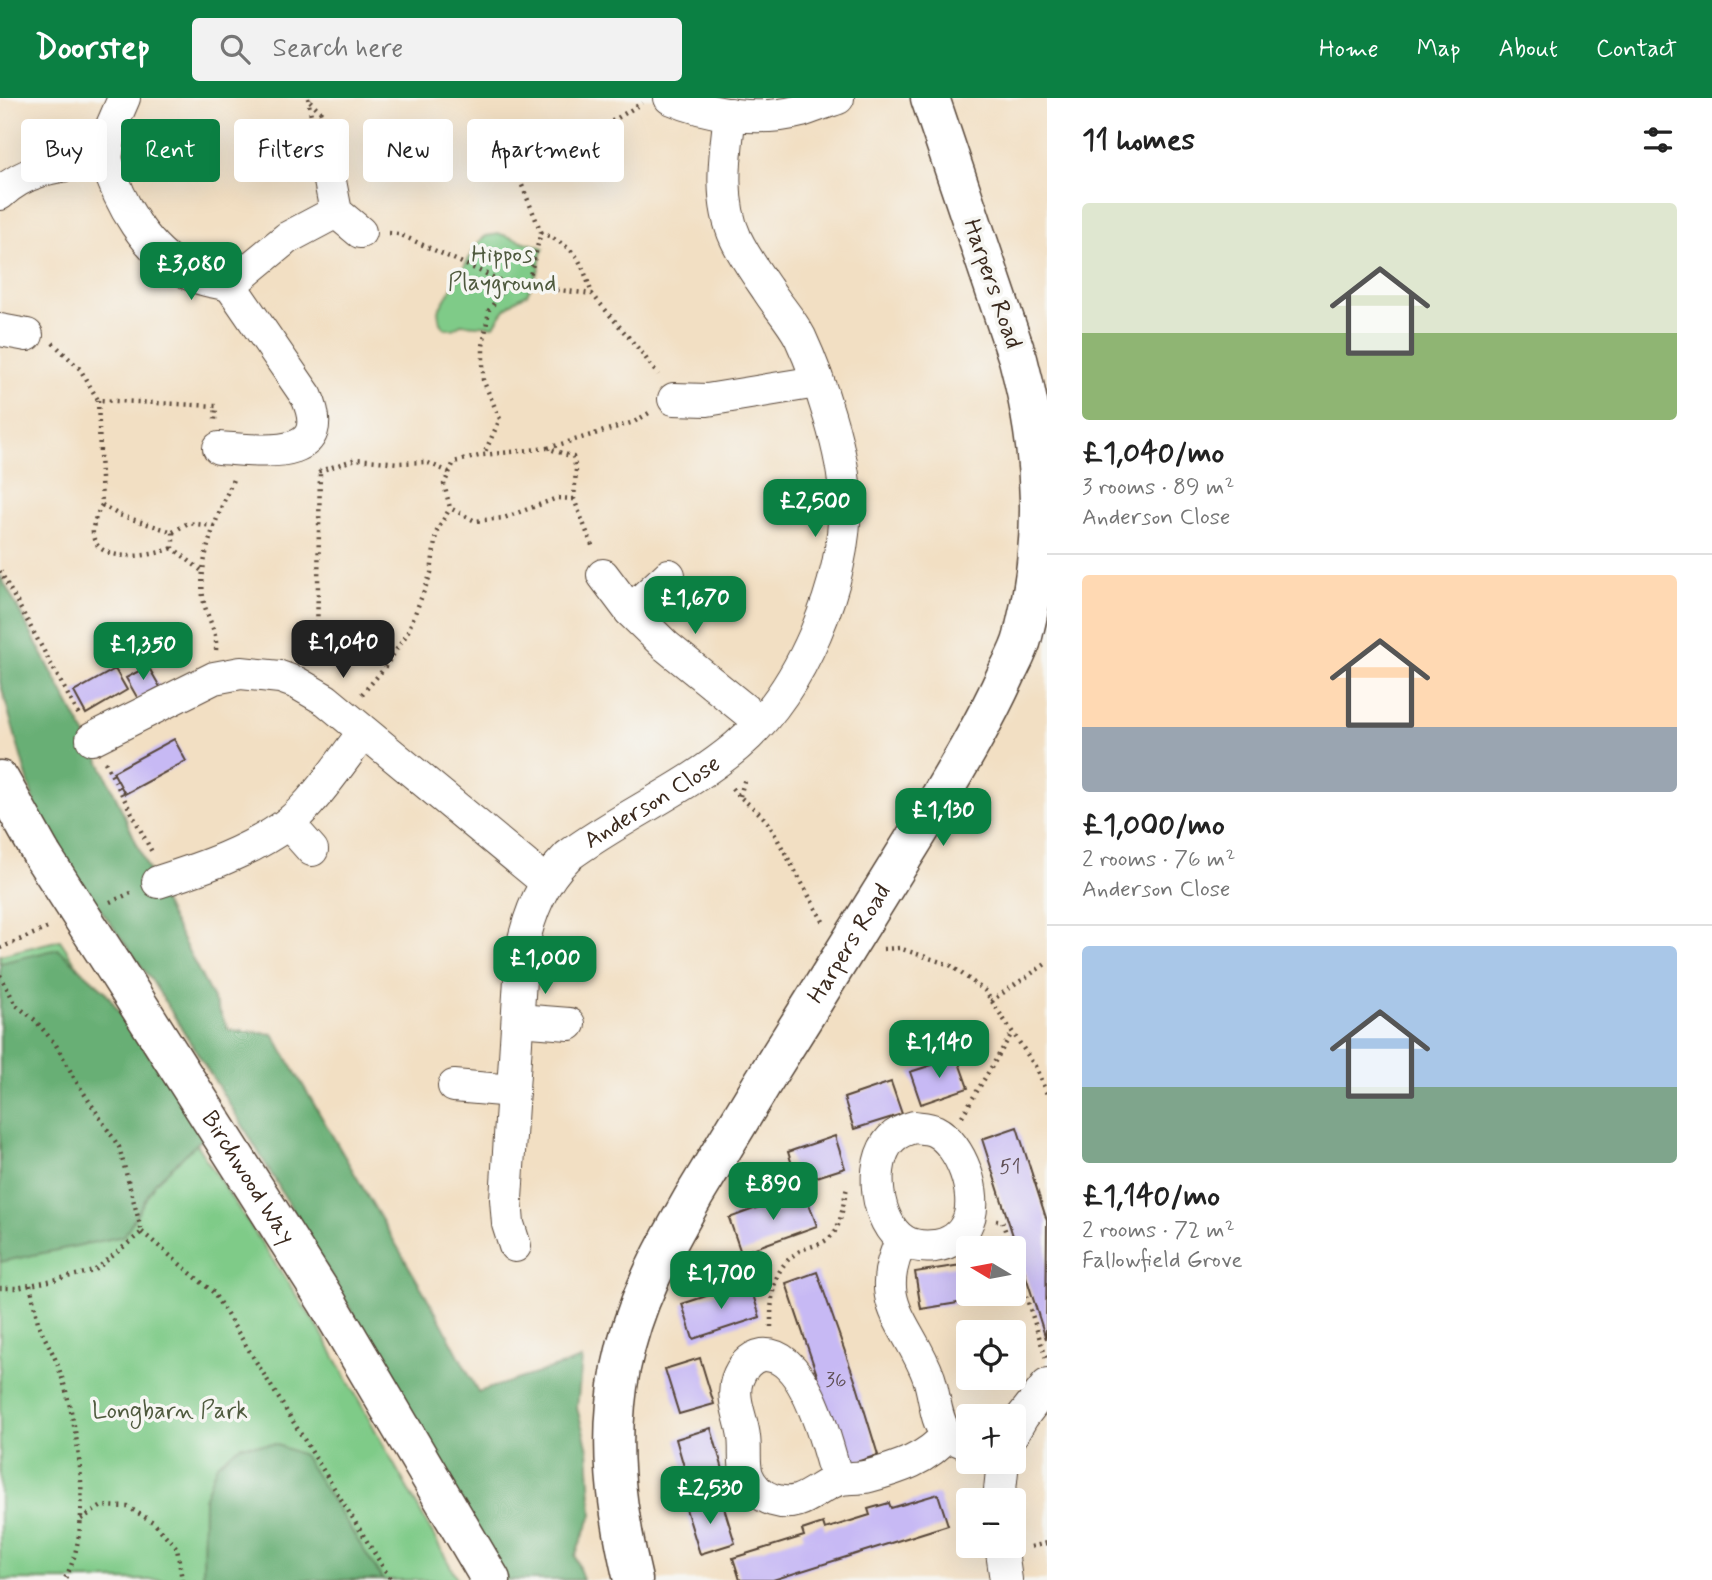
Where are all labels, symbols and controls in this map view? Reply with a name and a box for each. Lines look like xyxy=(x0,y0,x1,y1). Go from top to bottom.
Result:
search box xyxy=(192,18,682,81)
text: Doorstep xyxy=(35,27,150,71)
icon: search xyxy=(216,30,254,68)
text: Search here xyxy=(272,32,403,66)
text: Home xyxy=(1319,34,1379,65)
text: Map xyxy=(1417,34,1461,65)
text: About xyxy=(1499,34,1558,65)
text: Contact xyxy=(1596,34,1677,65)
chip: Buy xyxy=(21,119,107,182)
chip: Rent xyxy=(121,119,220,182)
chip: Filters xyxy=(234,119,349,182)
chip: New xyxy=(363,119,453,182)
chip: Apartment xyxy=(467,119,624,182)
text: 11 homes xyxy=(1082,121,1195,160)
icon: filters xyxy=(1639,121,1677,159)
street label: Harpers Road xyxy=(955,215,1029,353)
park label: Hippos Playground xyxy=(448,240,556,299)
pin: £3,080 xyxy=(134,242,248,302)
icon: home xyxy=(1317,248,1443,374)
text: £3,080 xyxy=(156,250,226,280)
text: £1,040/mo xyxy=(1082,434,1224,473)
text: 3 rooms · 89 m² xyxy=(1082,473,1234,503)
pin: £2,500 xyxy=(758,480,872,539)
text: £2,500 xyxy=(779,487,851,517)
text: Anderson Close xyxy=(1082,503,1230,533)
pin: £1,670 xyxy=(638,576,752,636)
text: £1,670 xyxy=(660,584,730,614)
pin: £1,040 xyxy=(286,620,400,680)
icon: home xyxy=(1317,620,1443,746)
pin: £1,350 xyxy=(86,622,200,682)
text: £1,040 xyxy=(308,628,378,658)
text: £1,350 xyxy=(110,630,176,660)
street label: Anderson Close xyxy=(578,748,727,856)
pin: £1,130 xyxy=(886,788,1000,848)
text: £1,130 xyxy=(911,796,975,826)
text: £1,000/mo xyxy=(1082,806,1225,845)
text: 2 rooms · 76 m² xyxy=(1082,845,1235,875)
text: Anderson Close xyxy=(1082,875,1230,905)
street label: Harpers Road xyxy=(801,878,898,1009)
pin: £1,000 xyxy=(488,936,602,996)
text: £1,000 xyxy=(509,944,581,974)
icon: home xyxy=(1317,991,1443,1117)
pin: £1,140 xyxy=(882,1020,996,1080)
text: £1,140 xyxy=(905,1028,973,1058)
street label: Birchwood Way xyxy=(194,1105,302,1250)
house number: 51 xyxy=(999,1153,1021,1181)
pin: £890 xyxy=(732,1162,814,1222)
text: £890 xyxy=(745,1170,801,1200)
text: £1,140/mo xyxy=(1082,1177,1220,1216)
text: 2 rooms · 72 m² xyxy=(1082,1216,1235,1246)
north arrow xyxy=(956,1236,1026,1306)
map controls xyxy=(956,1236,1026,1558)
text: Fallowfield Grove xyxy=(1082,1246,1242,1276)
pin: £1,700 xyxy=(664,1252,778,1311)
text: £1,700 xyxy=(686,1259,756,1289)
button: locate xyxy=(956,1320,1026,1390)
house number: 36 xyxy=(825,1366,847,1394)
park label: Longbarn Park xyxy=(92,1396,248,1429)
button: + xyxy=(956,1404,1026,1474)
pin: £2,530 xyxy=(653,1466,767,1526)
text: £2,530 xyxy=(677,1474,743,1504)
button: − xyxy=(956,1488,1026,1558)

